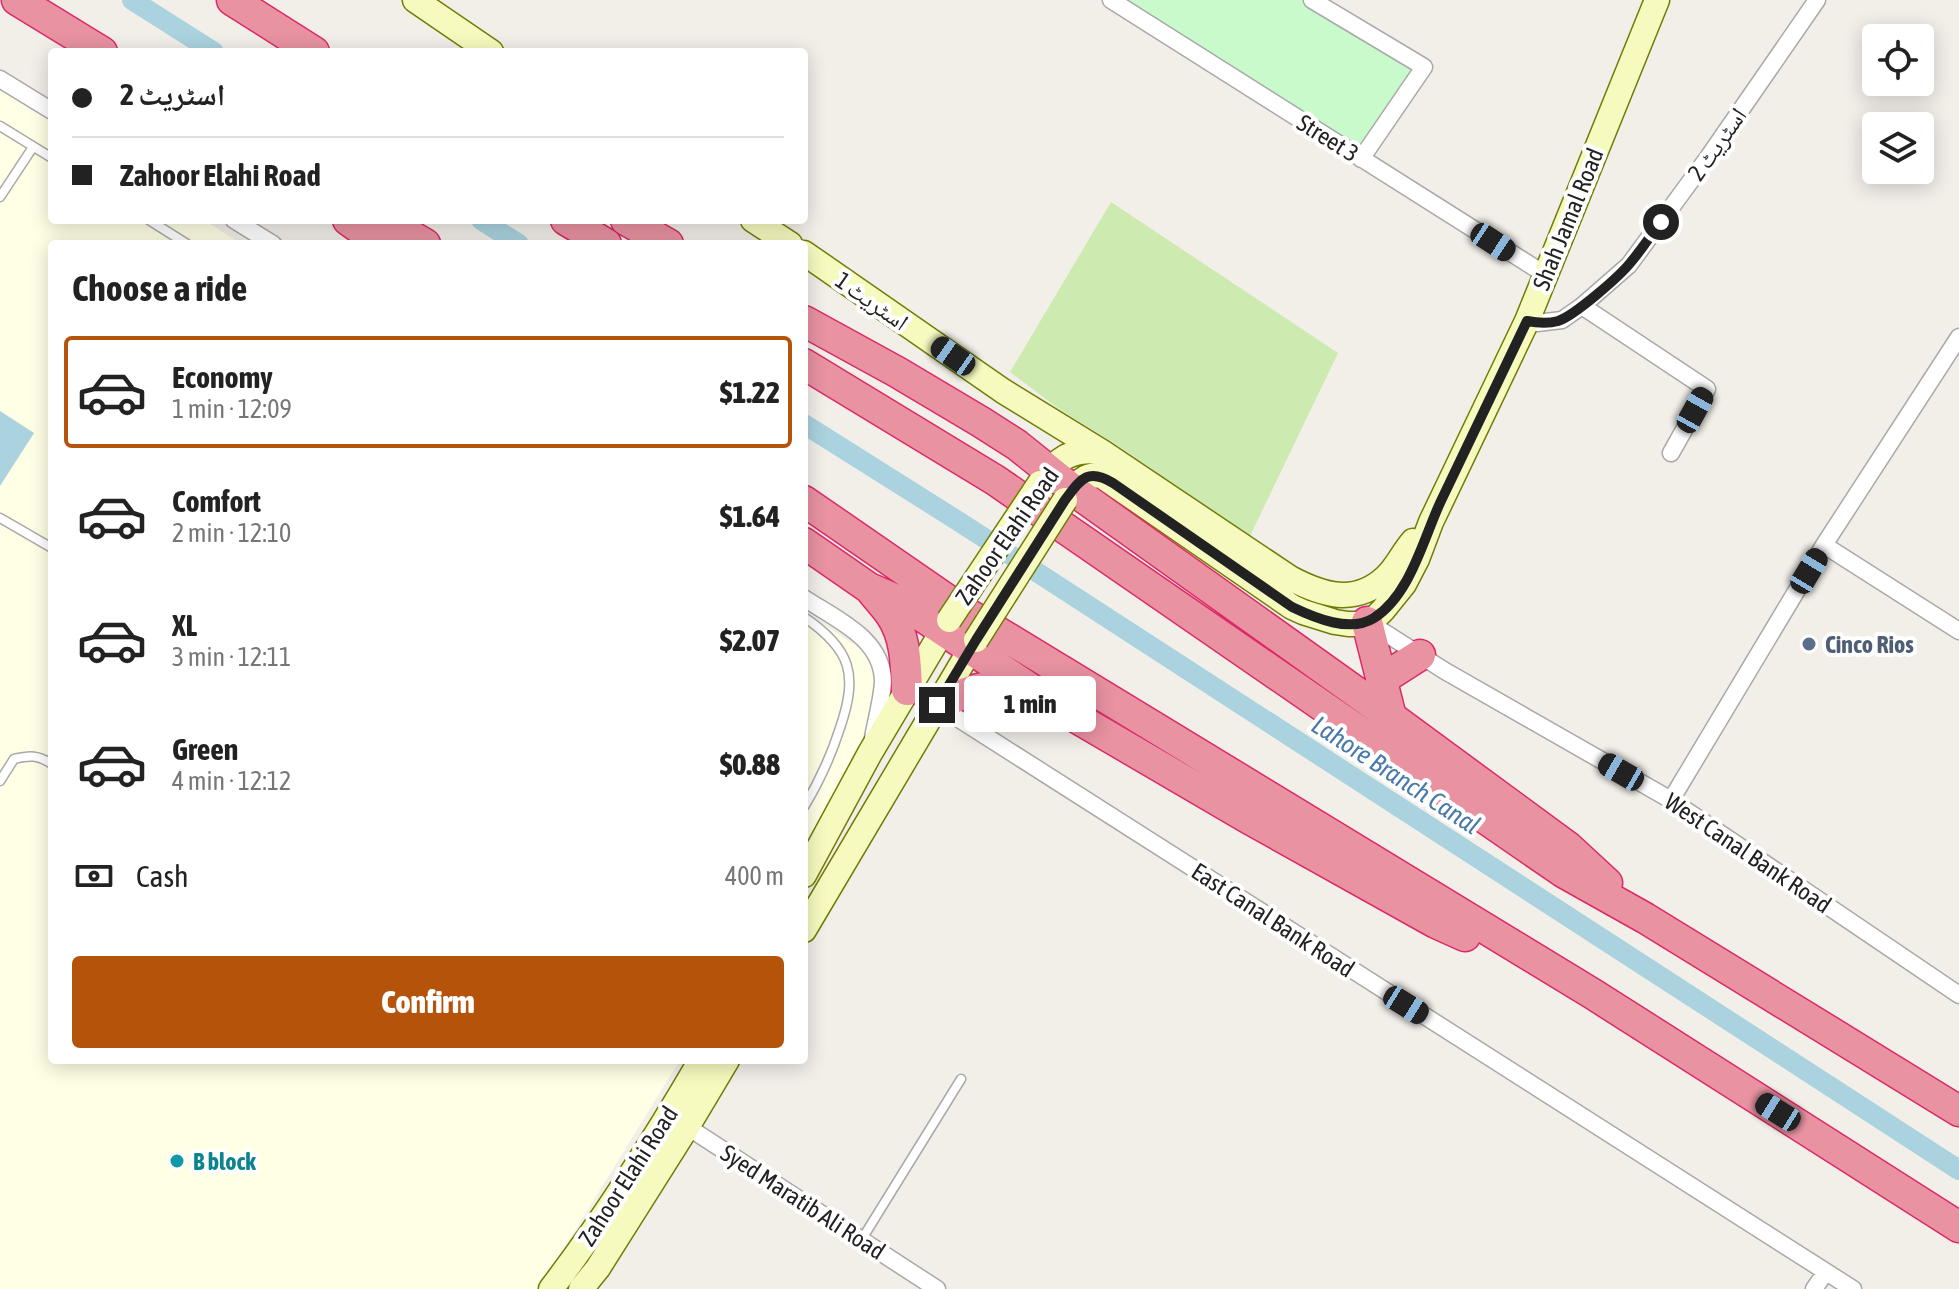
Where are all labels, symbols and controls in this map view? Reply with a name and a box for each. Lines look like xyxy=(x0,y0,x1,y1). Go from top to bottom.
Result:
map controls xyxy=(1862,24,1934,184)
button: locate xyxy=(1862,24,1934,96)
text: اسٹریٹ 2 xyxy=(120,77,225,111)
street label: اسٹریٹ 2 xyxy=(1682,103,1752,186)
street label: Street 3 xyxy=(1292,109,1364,167)
button: layers xyxy=(1862,112,1934,184)
street label: Shah Jamal Road xyxy=(1527,144,1609,294)
text: Zahoor Elahi Road xyxy=(120,158,321,192)
route start xyxy=(1643,204,1679,240)
car xyxy=(1466,219,1520,265)
street label: اسٹریٹ 1 xyxy=(830,266,913,336)
text: Choose a ride xyxy=(72,267,247,309)
car xyxy=(926,332,980,380)
icon: car xyxy=(76,356,148,428)
text: Economy xyxy=(172,360,273,394)
text: $1.22 xyxy=(720,375,780,409)
car xyxy=(1673,383,1717,437)
text: 1 min · 12:09 xyxy=(172,394,292,424)
street label: Zahoor Elahi Road xyxy=(950,463,1064,609)
icon: car xyxy=(76,480,148,552)
text: Comfort xyxy=(172,484,261,518)
text: $1.64 xyxy=(720,499,780,533)
text: 2 min · 12:10 xyxy=(172,518,291,548)
car xyxy=(1786,544,1832,598)
icon: car xyxy=(76,604,148,676)
text: XL xyxy=(172,608,197,642)
text: $2.07 xyxy=(720,623,780,657)
place label: Cinco Rios xyxy=(1825,631,1914,658)
marker: Cinco Rios xyxy=(1800,635,1818,653)
text: 3 min · 12:11 xyxy=(172,642,291,672)
callout: 1 min xyxy=(965,677,1097,733)
route end xyxy=(919,687,955,723)
text: 1 min xyxy=(1003,689,1057,719)
water label: Lahore Branch Canal xyxy=(1306,710,1486,840)
icon: car xyxy=(76,728,148,800)
text: Green xyxy=(172,732,238,766)
text: $0.88 xyxy=(720,747,780,781)
car xyxy=(1594,750,1648,794)
text: 4 min · 12:12 xyxy=(172,766,291,796)
street label: West Canal Bank Road xyxy=(1660,787,1836,919)
icon: cash xyxy=(72,854,116,898)
street label: East Canal Bank Road xyxy=(1187,857,1359,983)
text: Cash xyxy=(136,859,189,893)
text: 400 m xyxy=(725,861,784,891)
button: Confirm xyxy=(72,956,784,1048)
car xyxy=(1379,982,1433,1028)
car xyxy=(1751,1089,1805,1135)
street label: Zahoor Elahi Road xyxy=(573,1101,683,1251)
street label: Syed Maratib Ali Road xyxy=(716,1139,890,1265)
place label: B block xyxy=(193,1148,256,1175)
marker: B block xyxy=(168,1152,186,1170)

